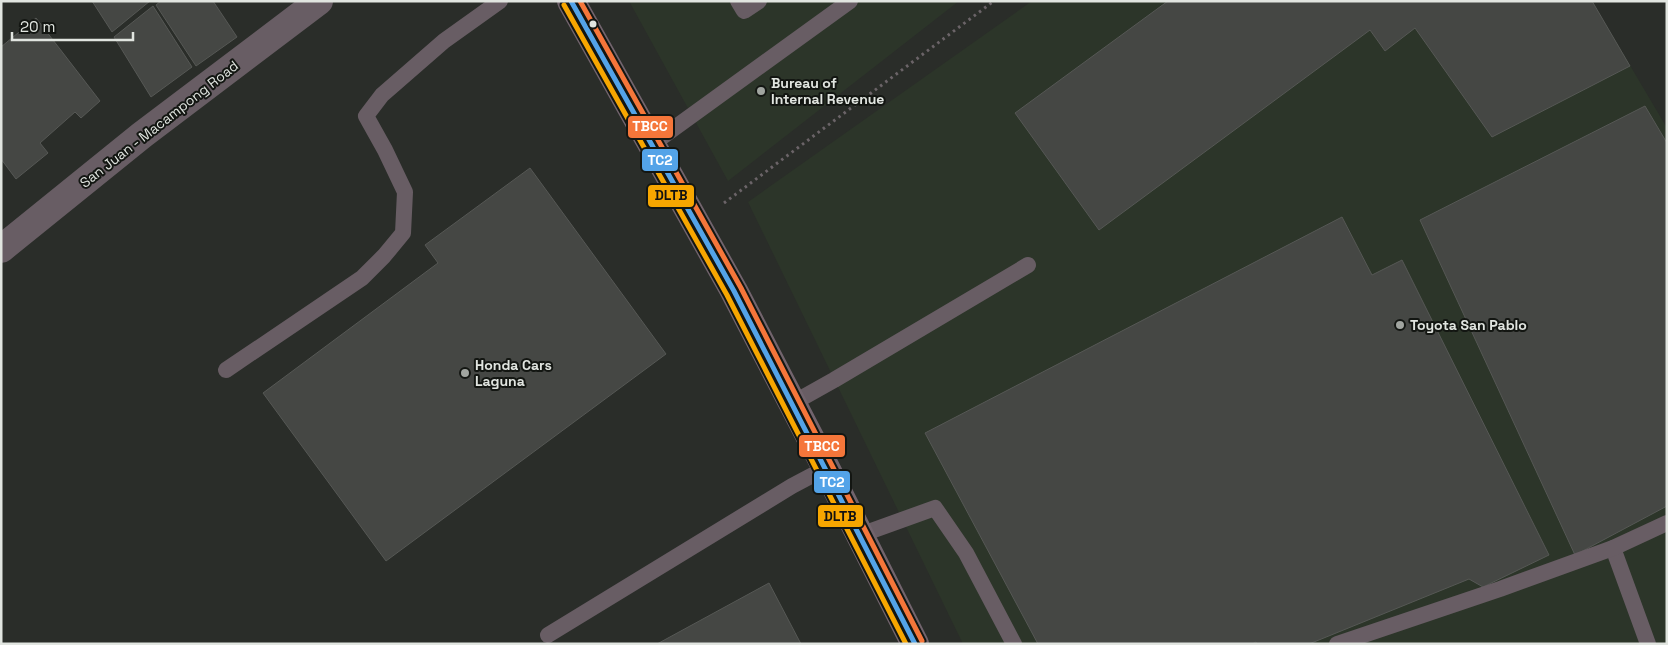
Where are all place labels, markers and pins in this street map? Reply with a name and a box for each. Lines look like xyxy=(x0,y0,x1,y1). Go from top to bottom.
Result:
unlabelled marker xyxy=(588,19,598,29)
place label: Bureau of Internal Revenue xyxy=(771,74,884,108)
marker: Bureau of Internal Revenue xyxy=(755,85,767,97)
place label: Toyota San Pablo xyxy=(1410,316,1527,334)
marker: Toyota San Pablo xyxy=(1394,319,1406,331)
place label: Honda Cars Laguna xyxy=(475,356,552,390)
marker: Honda Cars Laguna xyxy=(459,367,471,379)

